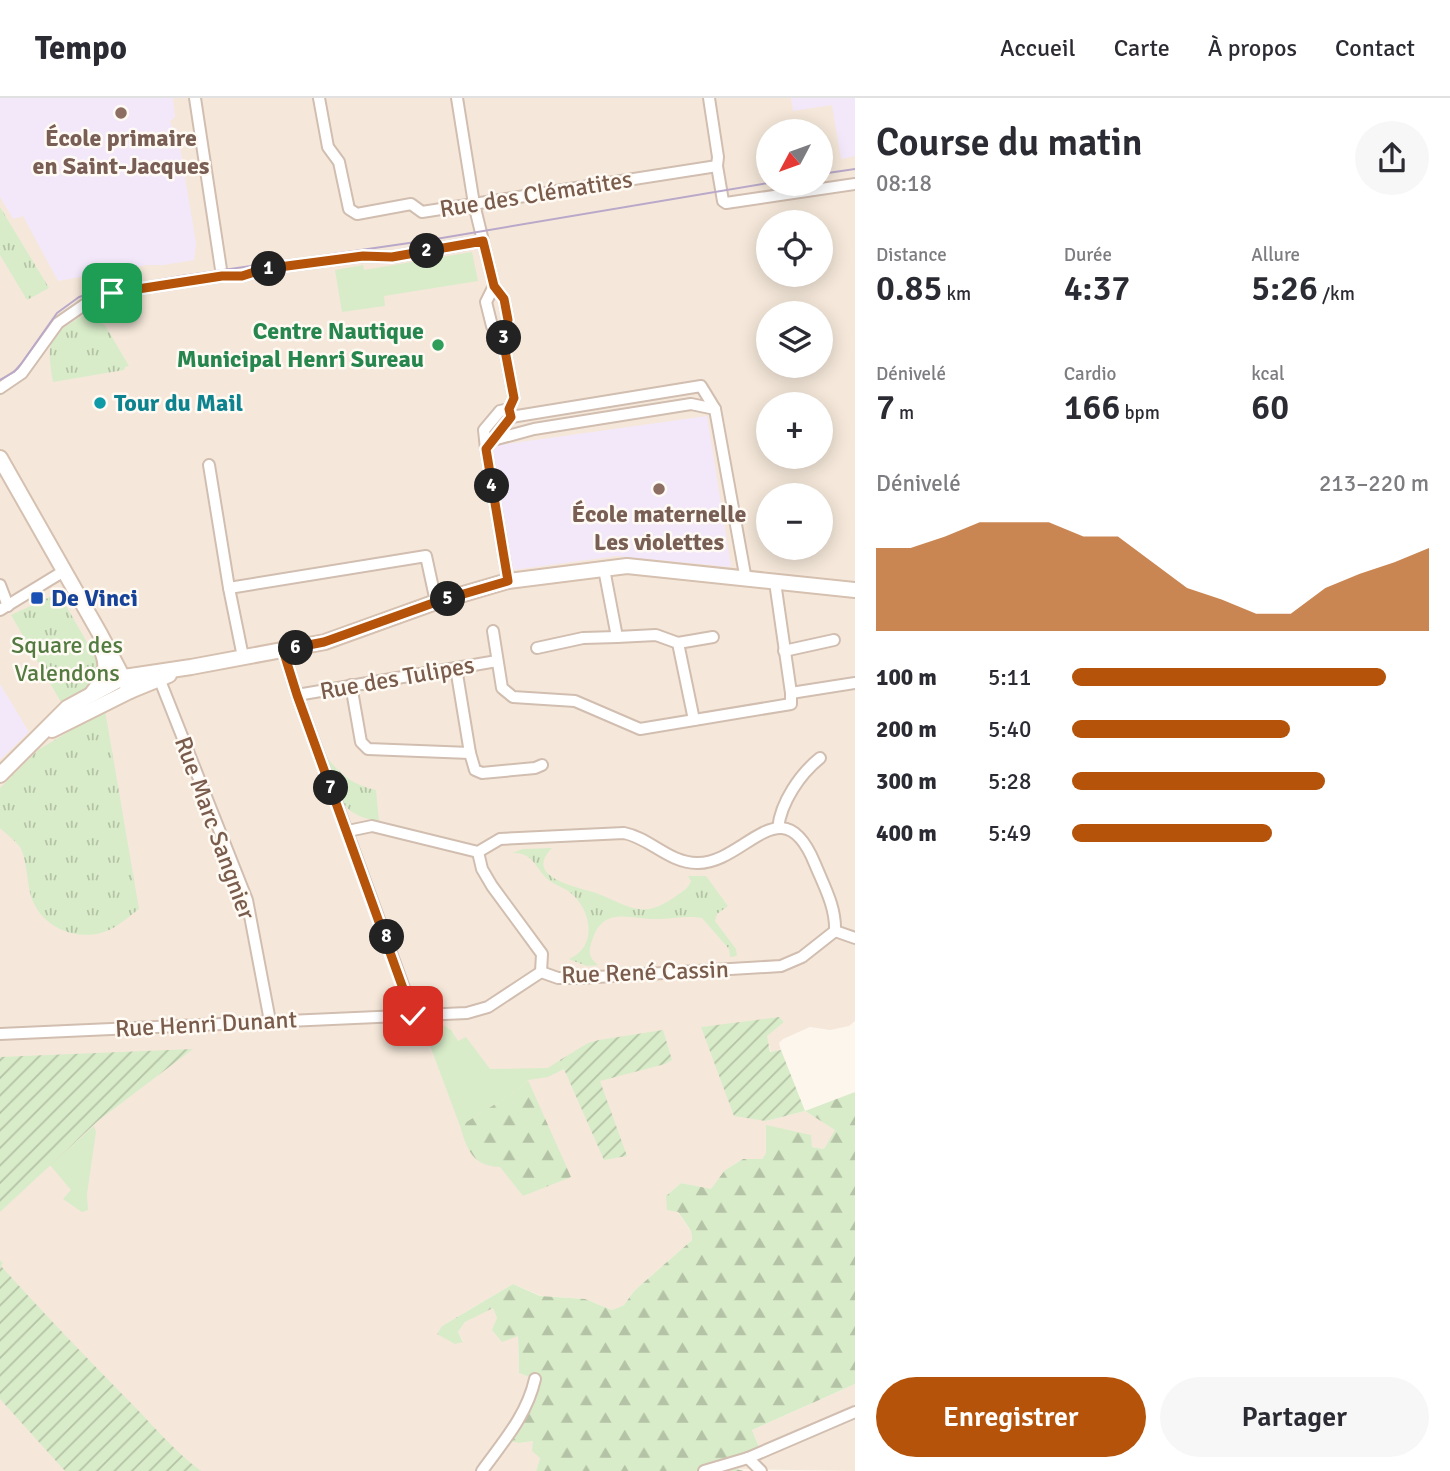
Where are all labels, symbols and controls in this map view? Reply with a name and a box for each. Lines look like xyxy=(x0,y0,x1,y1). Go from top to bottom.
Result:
text: Tempo xyxy=(35,28,127,69)
text: Accueil xyxy=(1000,33,1076,63)
text: Carte xyxy=(1114,33,1170,63)
text: À propos xyxy=(1208,33,1297,63)
text: Contact xyxy=(1335,33,1415,63)
marker: École primaire en Saint-Jacques xyxy=(113,105,129,121)
north arrow xyxy=(756,119,833,196)
map controls xyxy=(756,119,833,560)
text: Course du matin xyxy=(876,119,1143,166)
button: share xyxy=(1355,121,1429,195)
place label: École primaire en Saint-Jacques xyxy=(33,123,210,181)
street label: Rue des Clématites xyxy=(437,164,635,224)
text: 08:18 xyxy=(876,169,932,198)
button: locate xyxy=(756,210,833,287)
pin: 2 xyxy=(410,234,444,268)
text: 2 xyxy=(421,238,432,262)
text: Distance xyxy=(876,243,947,267)
text: Durée xyxy=(1064,243,1112,267)
text: Allure xyxy=(1251,243,1300,267)
pin: 1 xyxy=(252,252,286,286)
text: 1 xyxy=(263,256,274,280)
pin xyxy=(82,263,142,323)
text: 0.85 xyxy=(876,267,942,310)
text: 4:37 xyxy=(1064,267,1130,310)
text: 5:26 xyxy=(1251,267,1318,310)
icon: arrive xyxy=(93,274,131,312)
text: km xyxy=(942,282,971,306)
text: /km xyxy=(1318,282,1355,306)
button: layers xyxy=(756,301,833,378)
place label: Centre Nautique Municipal Henri Sureau xyxy=(177,316,424,374)
pin: 3 xyxy=(486,320,522,356)
text: 3 xyxy=(498,325,509,349)
marker: Centre Nautique Municipal Henri Sureau xyxy=(430,337,446,353)
text: Dénivelé xyxy=(876,362,946,386)
text: Cardio xyxy=(1064,362,1116,386)
text: kcal xyxy=(1251,362,1285,386)
text: 7 xyxy=(876,386,895,429)
text: 166 xyxy=(1064,386,1120,429)
text: 60 xyxy=(1251,386,1289,429)
place label: Tour du Mail xyxy=(114,388,244,418)
button: + xyxy=(756,392,833,469)
marker: Tour du Mail xyxy=(92,395,108,411)
text: m xyxy=(895,401,914,425)
text: bpm xyxy=(1120,401,1160,425)
pin: 4 xyxy=(475,468,510,504)
text: Dénivelé xyxy=(876,469,961,498)
text: 213–220 m xyxy=(1319,469,1429,498)
text: 4 xyxy=(486,473,497,497)
marker: École maternelle Les violettes xyxy=(651,481,667,497)
button: − xyxy=(756,483,833,560)
place label: École maternelle Les violettes xyxy=(571,499,747,557)
pin: 5 xyxy=(430,582,466,616)
place label: De Vinci xyxy=(51,583,138,613)
text: 5 xyxy=(442,586,453,610)
marker: De Vinci xyxy=(29,590,45,606)
park label: Square des Valendons xyxy=(11,630,123,688)
pin: 6 xyxy=(278,630,314,666)
text: 6 xyxy=(290,635,301,659)
street label: Rue des Tulipes xyxy=(317,650,477,706)
text: 100 m xyxy=(876,663,937,692)
text: 5:11 xyxy=(988,663,1031,692)
text: 200 m xyxy=(876,715,937,744)
text: 5:40 xyxy=(988,715,1031,744)
street label: Rue Marc Sangnier xyxy=(168,732,262,924)
text: 300 m xyxy=(876,767,937,796)
text: 5:28 xyxy=(988,767,1031,796)
pin: 7 xyxy=(314,770,348,806)
text: 7 xyxy=(325,775,336,799)
text: 400 m xyxy=(876,819,937,848)
text: 5:49 xyxy=(988,819,1031,848)
pin: 8 xyxy=(370,920,404,954)
text: 8 xyxy=(381,924,392,948)
street label: Rue René Cassin xyxy=(561,954,729,990)
pin xyxy=(383,986,443,1046)
icon: check xyxy=(394,997,432,1035)
street label: Rue Henri Dunant xyxy=(114,1004,298,1044)
button: Enregistrer xyxy=(876,1377,1146,1457)
button: Partager xyxy=(1160,1377,1429,1457)

